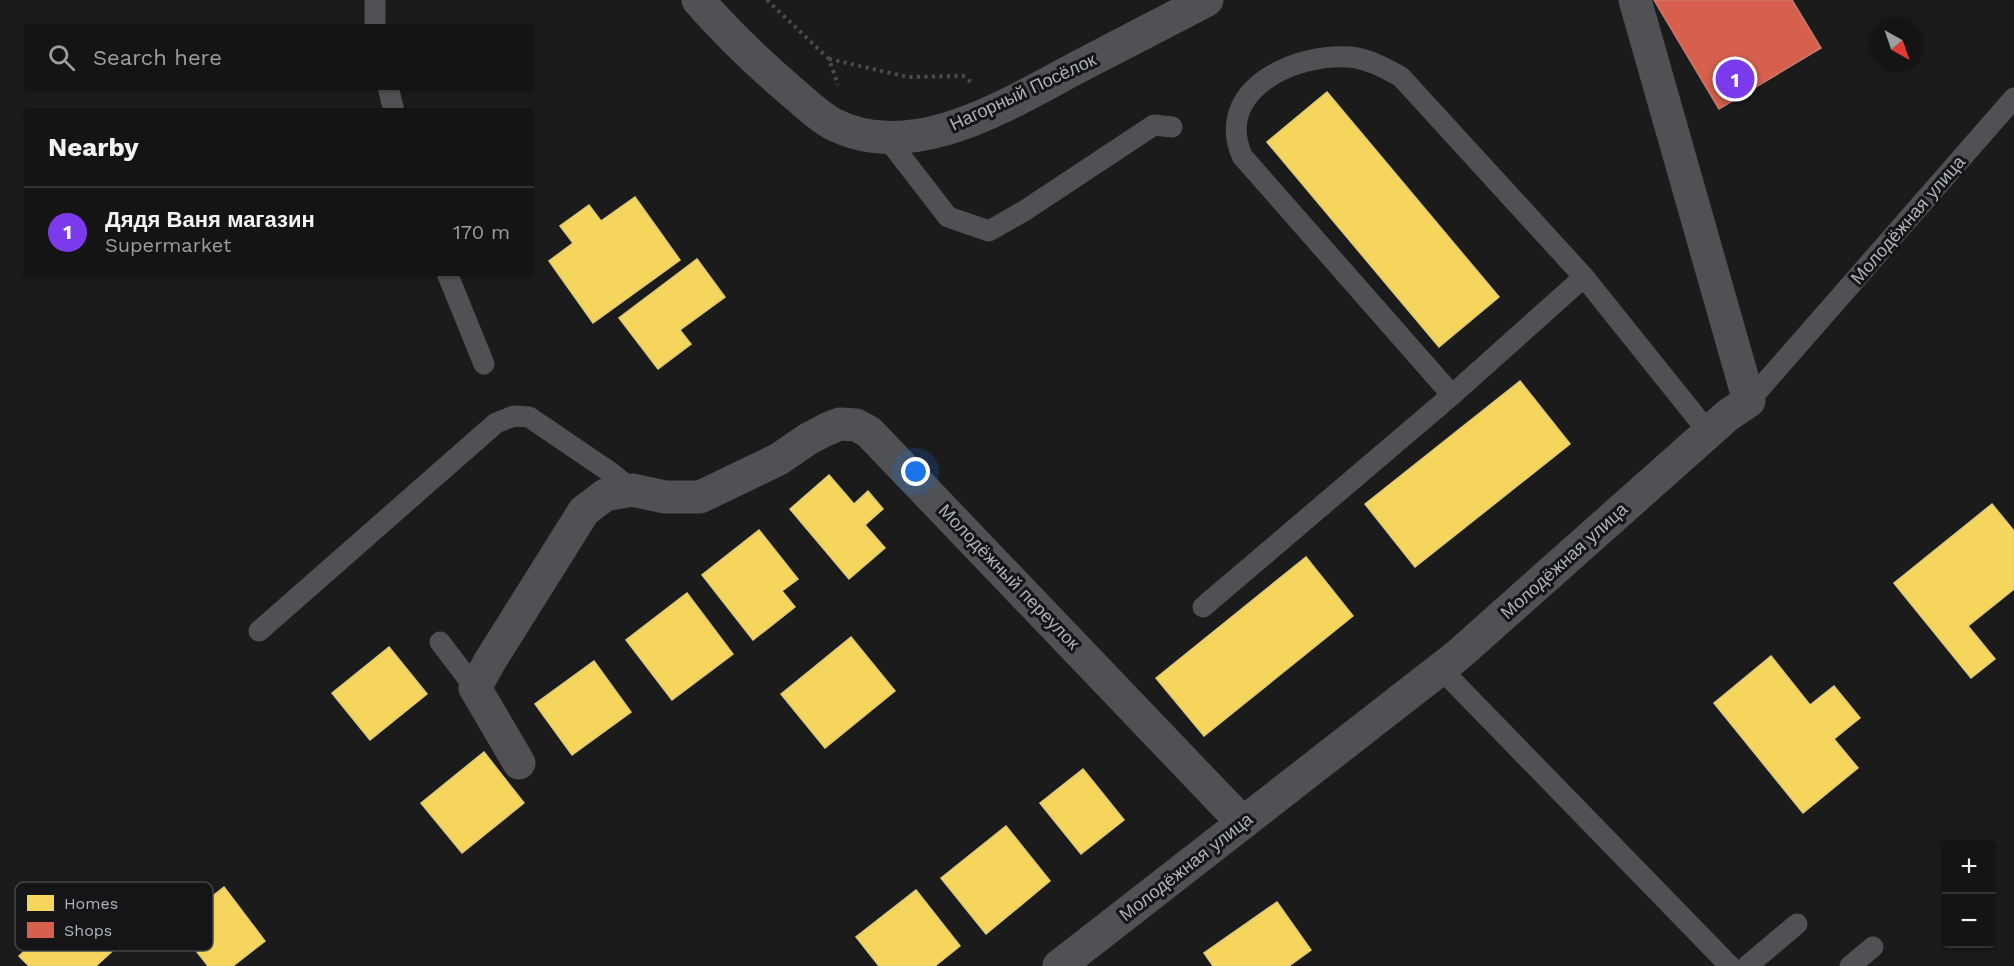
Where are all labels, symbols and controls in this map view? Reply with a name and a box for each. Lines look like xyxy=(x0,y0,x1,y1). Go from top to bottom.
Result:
north arrow xyxy=(1870,18,1924,72)
search box xyxy=(24,24,534,90)
icon: search xyxy=(45,41,78,74)
text: Search here xyxy=(93,45,222,70)
street label: Нагорный Посёлок xyxy=(946,48,1099,135)
pin: 1 xyxy=(1716,56,1754,101)
text: Nearby xyxy=(48,132,139,162)
street label: Молодёжная улица xyxy=(1846,151,1970,288)
text: Дядя Ваня магазин xyxy=(105,207,315,232)
text: 1 xyxy=(63,220,72,244)
text: 170 m xyxy=(453,220,510,244)
text: Supermarket xyxy=(105,233,231,257)
your location xyxy=(901,457,930,486)
street label: Молодёжная улица xyxy=(1496,498,1632,623)
street label: Молодёжный переулок xyxy=(935,500,1084,654)
street label: Молодёжная улица xyxy=(1115,808,1257,925)
map controls xyxy=(1942,840,1996,948)
button: + xyxy=(1942,840,1996,894)
legend xyxy=(15,882,213,951)
text: Homes xyxy=(64,894,118,913)
button: − xyxy=(1942,894,1996,948)
text: Shops xyxy=(64,921,112,940)

